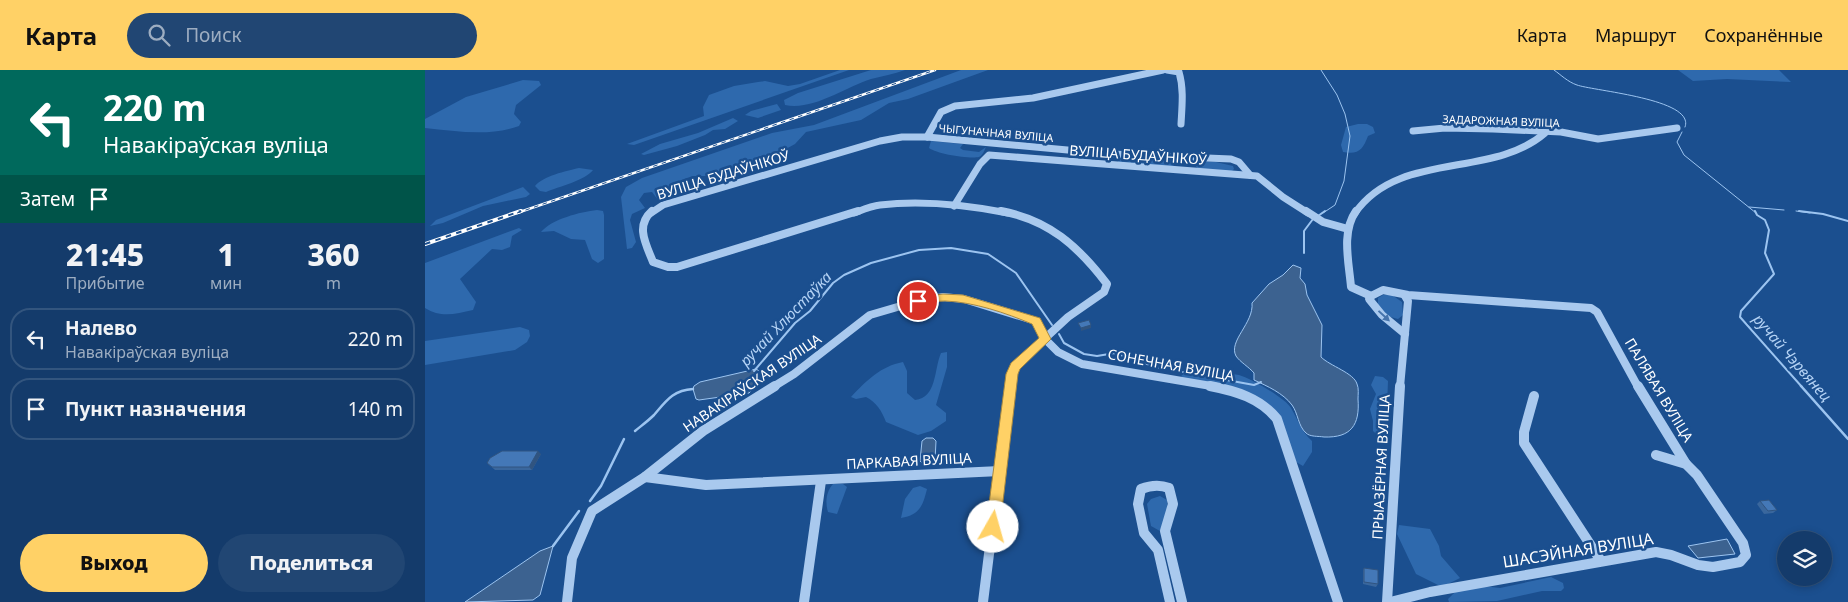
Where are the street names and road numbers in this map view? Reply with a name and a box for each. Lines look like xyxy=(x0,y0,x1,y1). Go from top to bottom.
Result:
street label: ЗАДАРОЖНАЯ ВУЛІЦА xyxy=(1442,111,1561,130)
street label: ЧЫГУНАЧНАЯ ВУЛІЦА xyxy=(938,120,1055,145)
street label: ВУЛІЦА БУДАЎНІКОЎ xyxy=(1069,140,1208,169)
street label: ВУЛІЦА БУДАЎНІКОЎ xyxy=(654,145,792,204)
street label: НАВАКІРАЎСКАЯ ВУЛІЦА xyxy=(679,329,825,436)
street label: ПАЛЯВАЯ ВУЛІЦА xyxy=(1621,334,1698,445)
street label: СОНЕЧНАЯ ВУЛІЦА xyxy=(1106,344,1236,385)
street label: ПРЫАЗЁРНАЯ ВУЛІЦА xyxy=(1367,394,1394,540)
street label: ПАРКАВАЯ ВУЛІЦА xyxy=(846,448,972,473)
street label: ШАСЭЙНАЯ ВУЛІЦА xyxy=(1501,527,1656,573)

